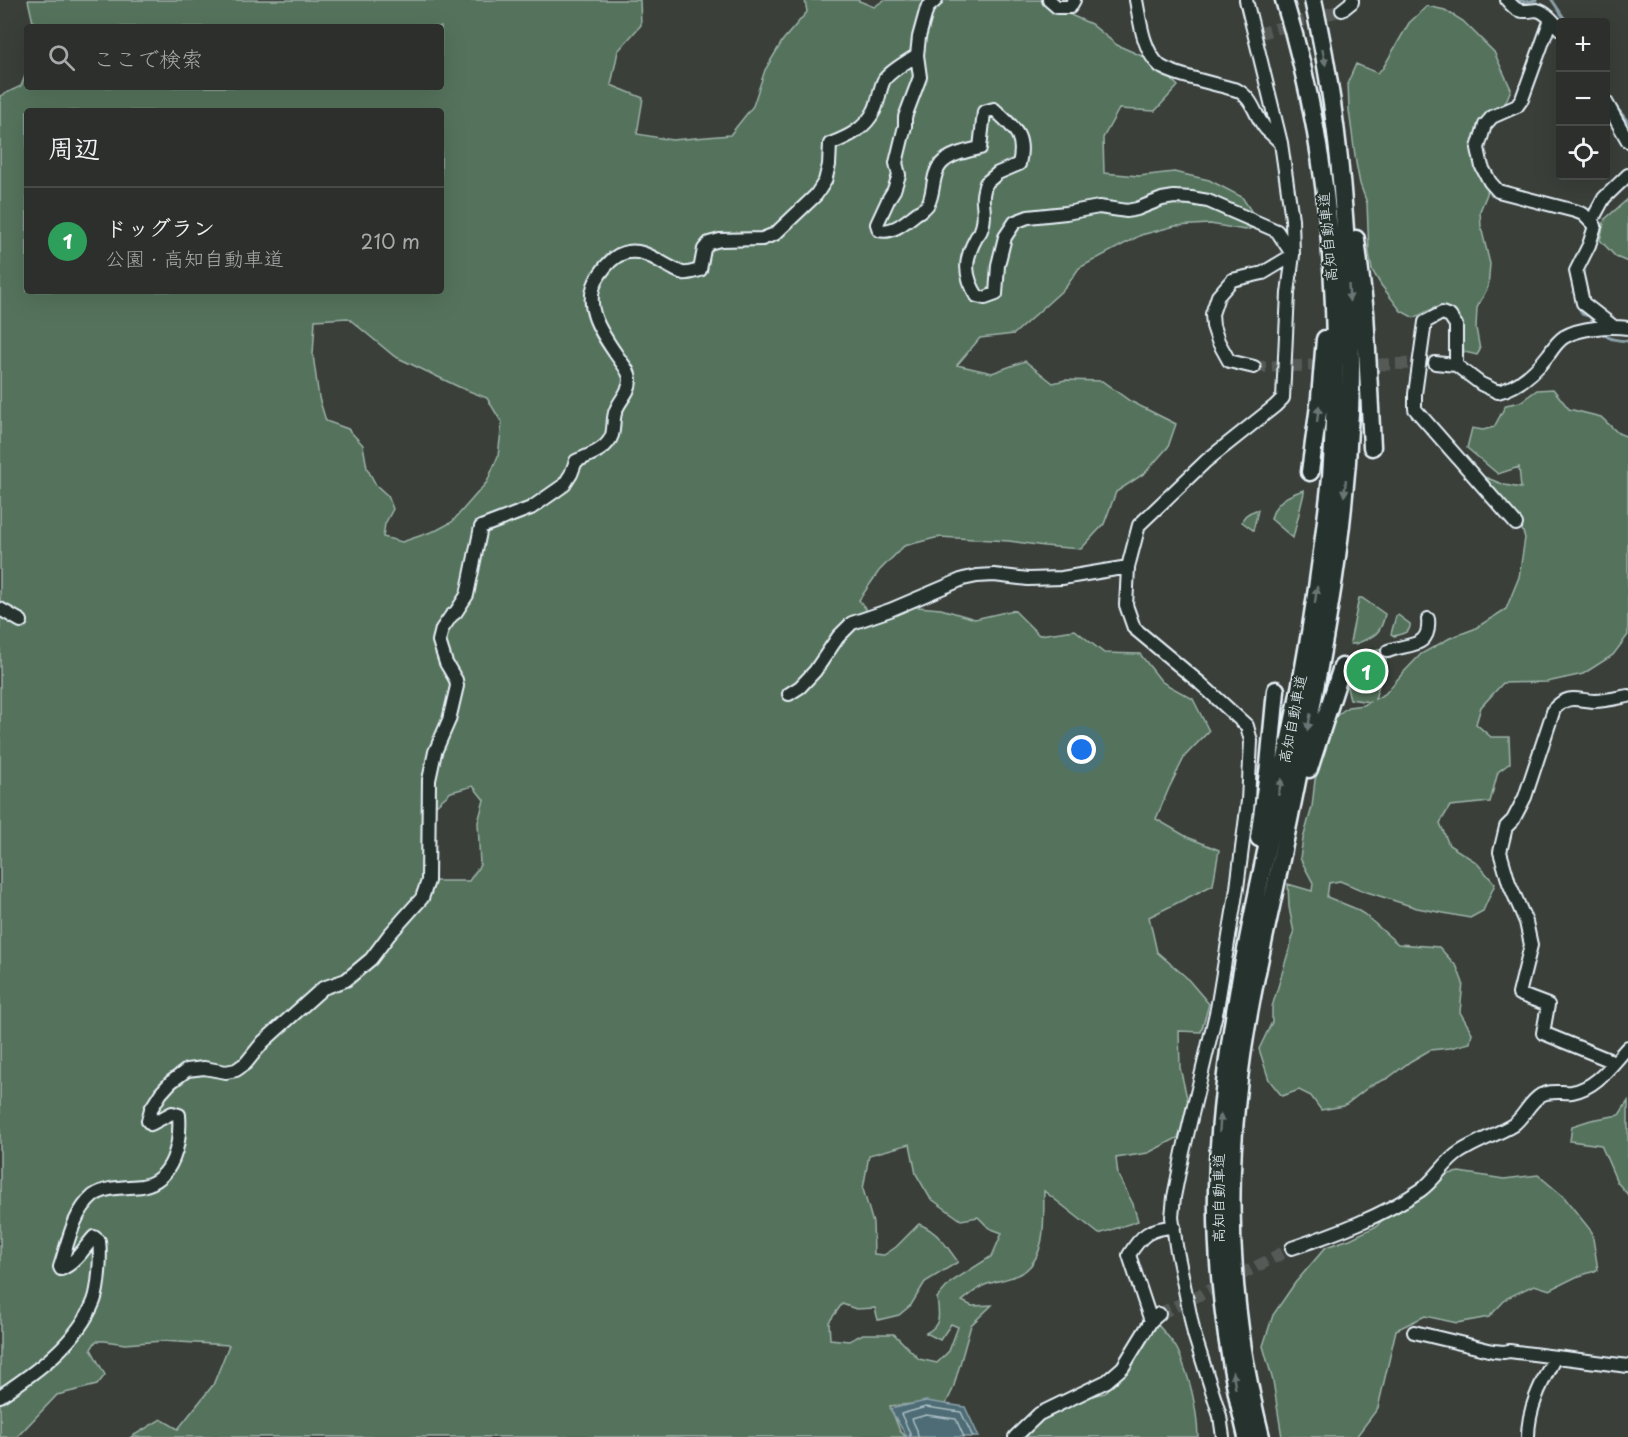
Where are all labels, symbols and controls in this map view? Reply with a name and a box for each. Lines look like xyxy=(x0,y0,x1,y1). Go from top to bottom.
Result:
map controls xyxy=(1556,18,1610,180)
button: + xyxy=(1556,18,1610,72)
search box xyxy=(24,24,444,90)
icon: search xyxy=(45,41,78,74)
text: ここで検索 xyxy=(93,41,203,74)
one-way arrow xyxy=(1320,48,1329,67)
button: − xyxy=(1556,72,1610,126)
button: locate xyxy=(1556,126,1610,180)
text: 周辺 xyxy=(48,128,100,167)
street label: 高知自動車道 xyxy=(1311,191,1342,283)
text: ドッグラン xyxy=(105,210,215,243)
text: 1 xyxy=(63,226,72,256)
text: 210 m xyxy=(361,226,420,256)
text: 公園 · 高知自動車道 xyxy=(105,243,284,273)
one-way arrow xyxy=(1344,283,1353,302)
one-way arrow xyxy=(1313,404,1323,423)
one-way arrow xyxy=(1340,478,1350,497)
one-way arrow xyxy=(1311,585,1320,604)
pin: 1 xyxy=(1346,648,1386,694)
street label: 高知自動車道 xyxy=(1272,672,1311,765)
one-way arrow xyxy=(1304,712,1313,731)
your location xyxy=(1067,735,1096,764)
one-way arrow xyxy=(1276,777,1285,796)
one-way arrow xyxy=(1216,1113,1225,1132)
street label: 高知自動車道 xyxy=(1206,1153,1229,1243)
one-way arrow xyxy=(1229,1370,1238,1389)

